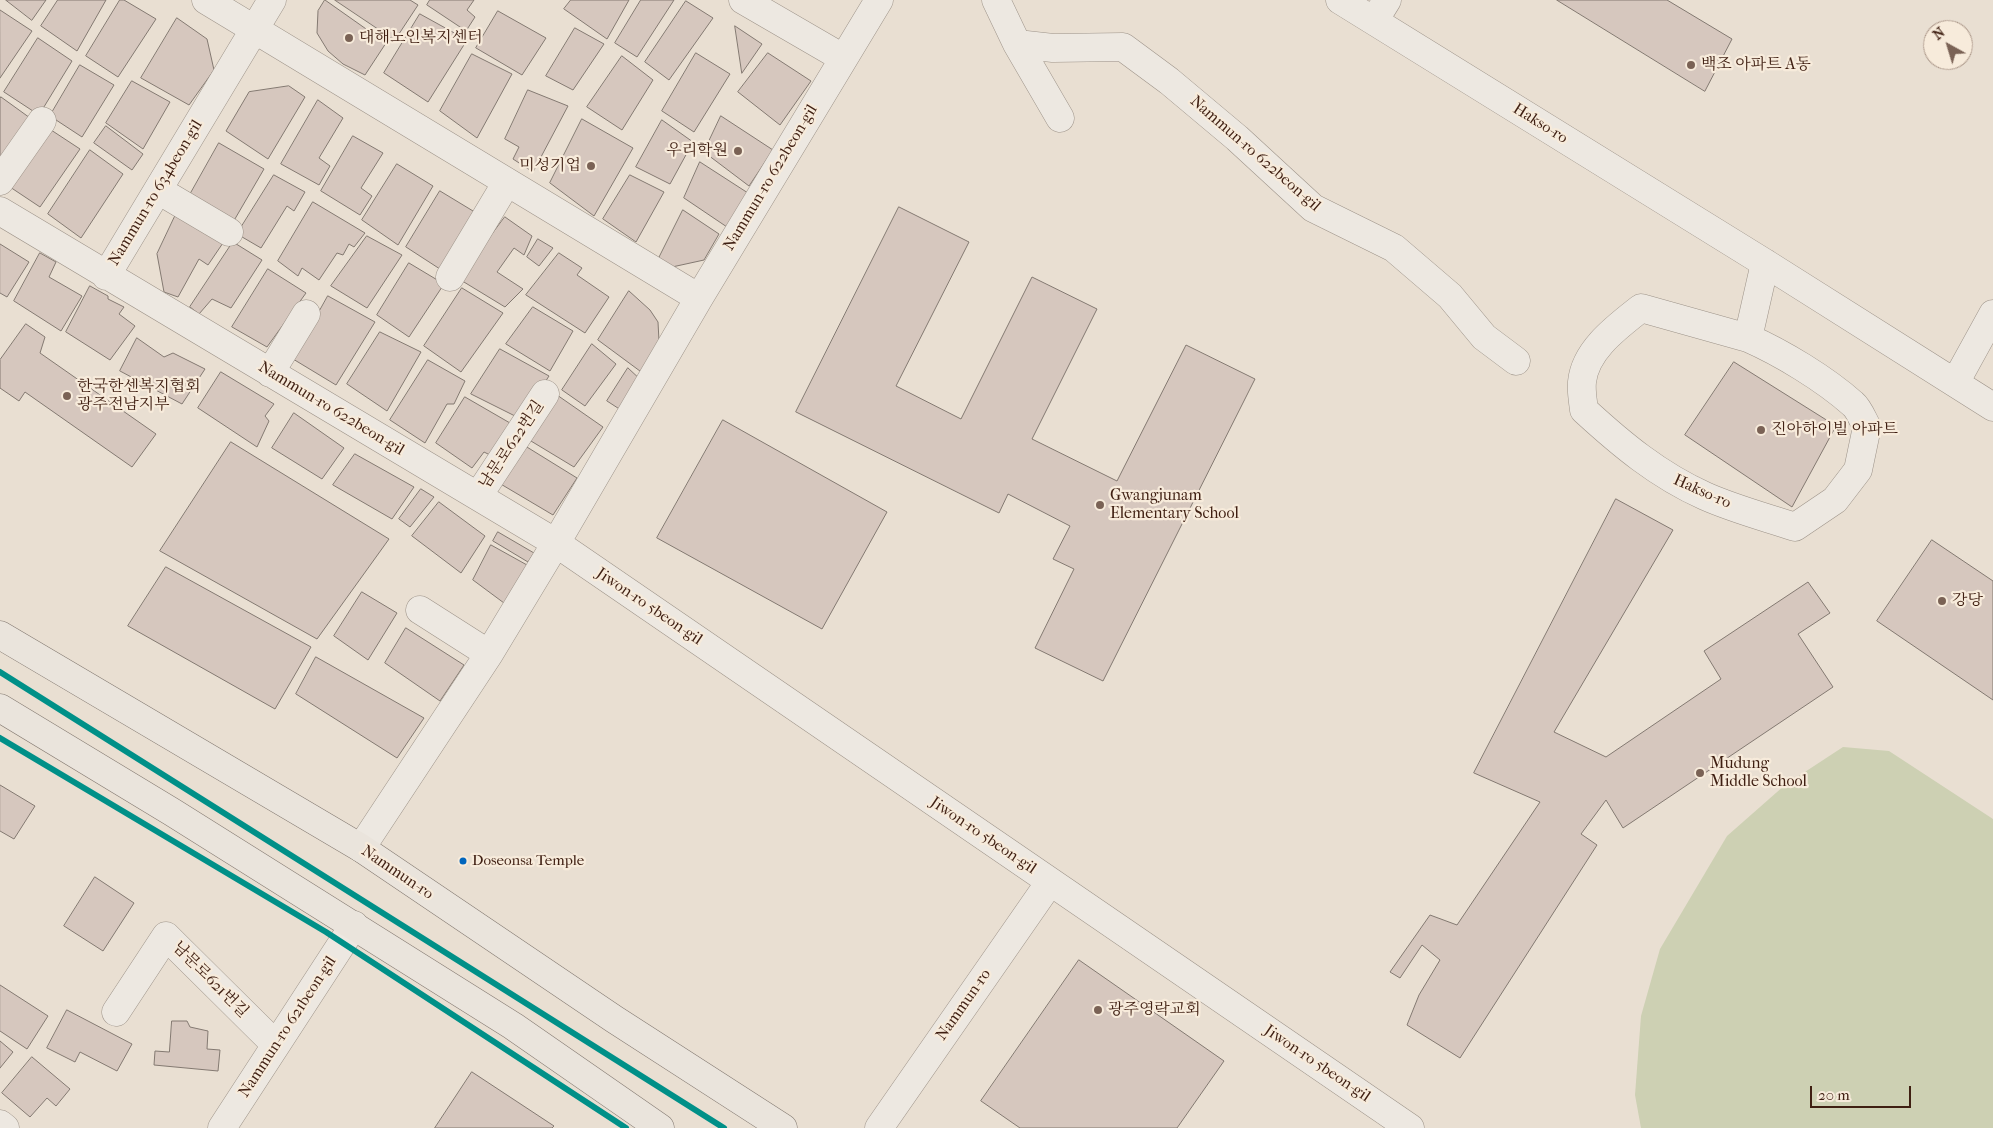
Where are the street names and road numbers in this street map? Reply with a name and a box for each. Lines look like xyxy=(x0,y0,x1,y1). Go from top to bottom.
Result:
street label: Nammun-ro 622beon-gil xyxy=(1186,92,1324,216)
street label: Hakso-ro xyxy=(1509,100,1571,148)
street label: Nammun-ro 622beon-gil xyxy=(720,101,822,255)
street label: Nammun-ro 634beon-gil xyxy=(105,117,207,269)
street label: Nammun-ro 622beon-gil xyxy=(254,358,408,460)
street label: 남문로622번길 xyxy=(475,397,549,493)
street label: Hakso-ro xyxy=(1670,471,1734,513)
street label: Jiwon-ro 5beon-gil xyxy=(592,564,706,650)
street label: Jiwon-ro 5beon-gil xyxy=(926,793,1040,879)
street label: Nammun-ro xyxy=(357,842,437,904)
street label: 남문로621번길 xyxy=(168,938,252,1022)
street label: Nammun-ro 621beon-gil xyxy=(235,953,341,1101)
street label: Nammun-ro xyxy=(932,966,996,1044)
street label: Jiwon-ro 5beon-gil xyxy=(1260,1021,1374,1107)

